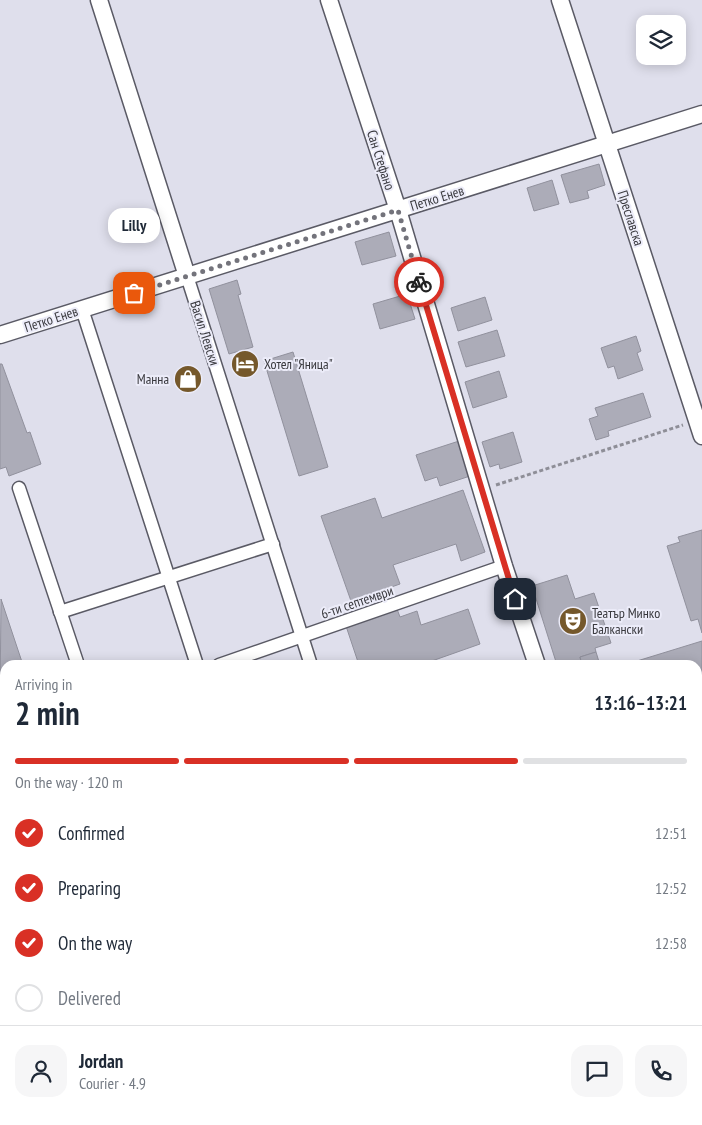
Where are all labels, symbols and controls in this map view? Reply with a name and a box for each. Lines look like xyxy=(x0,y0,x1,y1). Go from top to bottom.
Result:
map controls xyxy=(636,15,686,65)
button: layers xyxy=(636,15,686,65)
street label: Сан Стефано xyxy=(363,128,399,192)
street label: Петко Енев xyxy=(408,181,466,215)
street label: Преславска xyxy=(614,188,648,248)
callout: Lilly xyxy=(108,208,160,243)
text: Lilly xyxy=(122,215,146,235)
courier xyxy=(394,257,444,307)
icon: bike xyxy=(405,268,433,296)
pin xyxy=(113,272,155,314)
icon: bag xyxy=(120,279,148,307)
street label: Васил Левски xyxy=(186,298,224,368)
street label: Петко Енев xyxy=(22,302,80,336)
hotel icon: Хотел "Яница" xyxy=(230,349,260,379)
place label: Хотел "Яница" xyxy=(264,355,333,373)
shop icon: Манна xyxy=(173,364,203,394)
place label: Манна xyxy=(137,370,169,388)
pin xyxy=(494,578,536,620)
street label: 6-ти септември xyxy=(318,581,396,623)
icon: home xyxy=(501,585,529,613)
place label: Театър Минко Балкански xyxy=(592,604,660,638)
theatre icon: Театър Минко Балкански xyxy=(558,606,588,636)
text: Arriving in xyxy=(15,674,72,694)
text: 13:16–13:21 xyxy=(594,691,687,715)
text: 2 min xyxy=(15,692,80,734)
text: On the way · 120 m xyxy=(15,772,123,792)
icon: check xyxy=(15,819,43,847)
text: Confirmed xyxy=(58,821,125,845)
text: 12:51 xyxy=(655,823,687,843)
icon: check xyxy=(15,874,43,902)
text: Preparing xyxy=(58,876,121,900)
text: 12:52 xyxy=(655,878,687,898)
icon: check xyxy=(15,929,43,957)
text: On the way xyxy=(58,931,132,955)
text: 12:58 xyxy=(655,933,687,953)
text: Delivered xyxy=(58,986,121,1010)
button: person xyxy=(15,1045,67,1097)
button: chat xyxy=(571,1045,623,1097)
button: phone xyxy=(635,1045,687,1097)
text: Jordan xyxy=(79,1049,123,1073)
text: Courier · 4.9 xyxy=(79,1073,146,1093)

